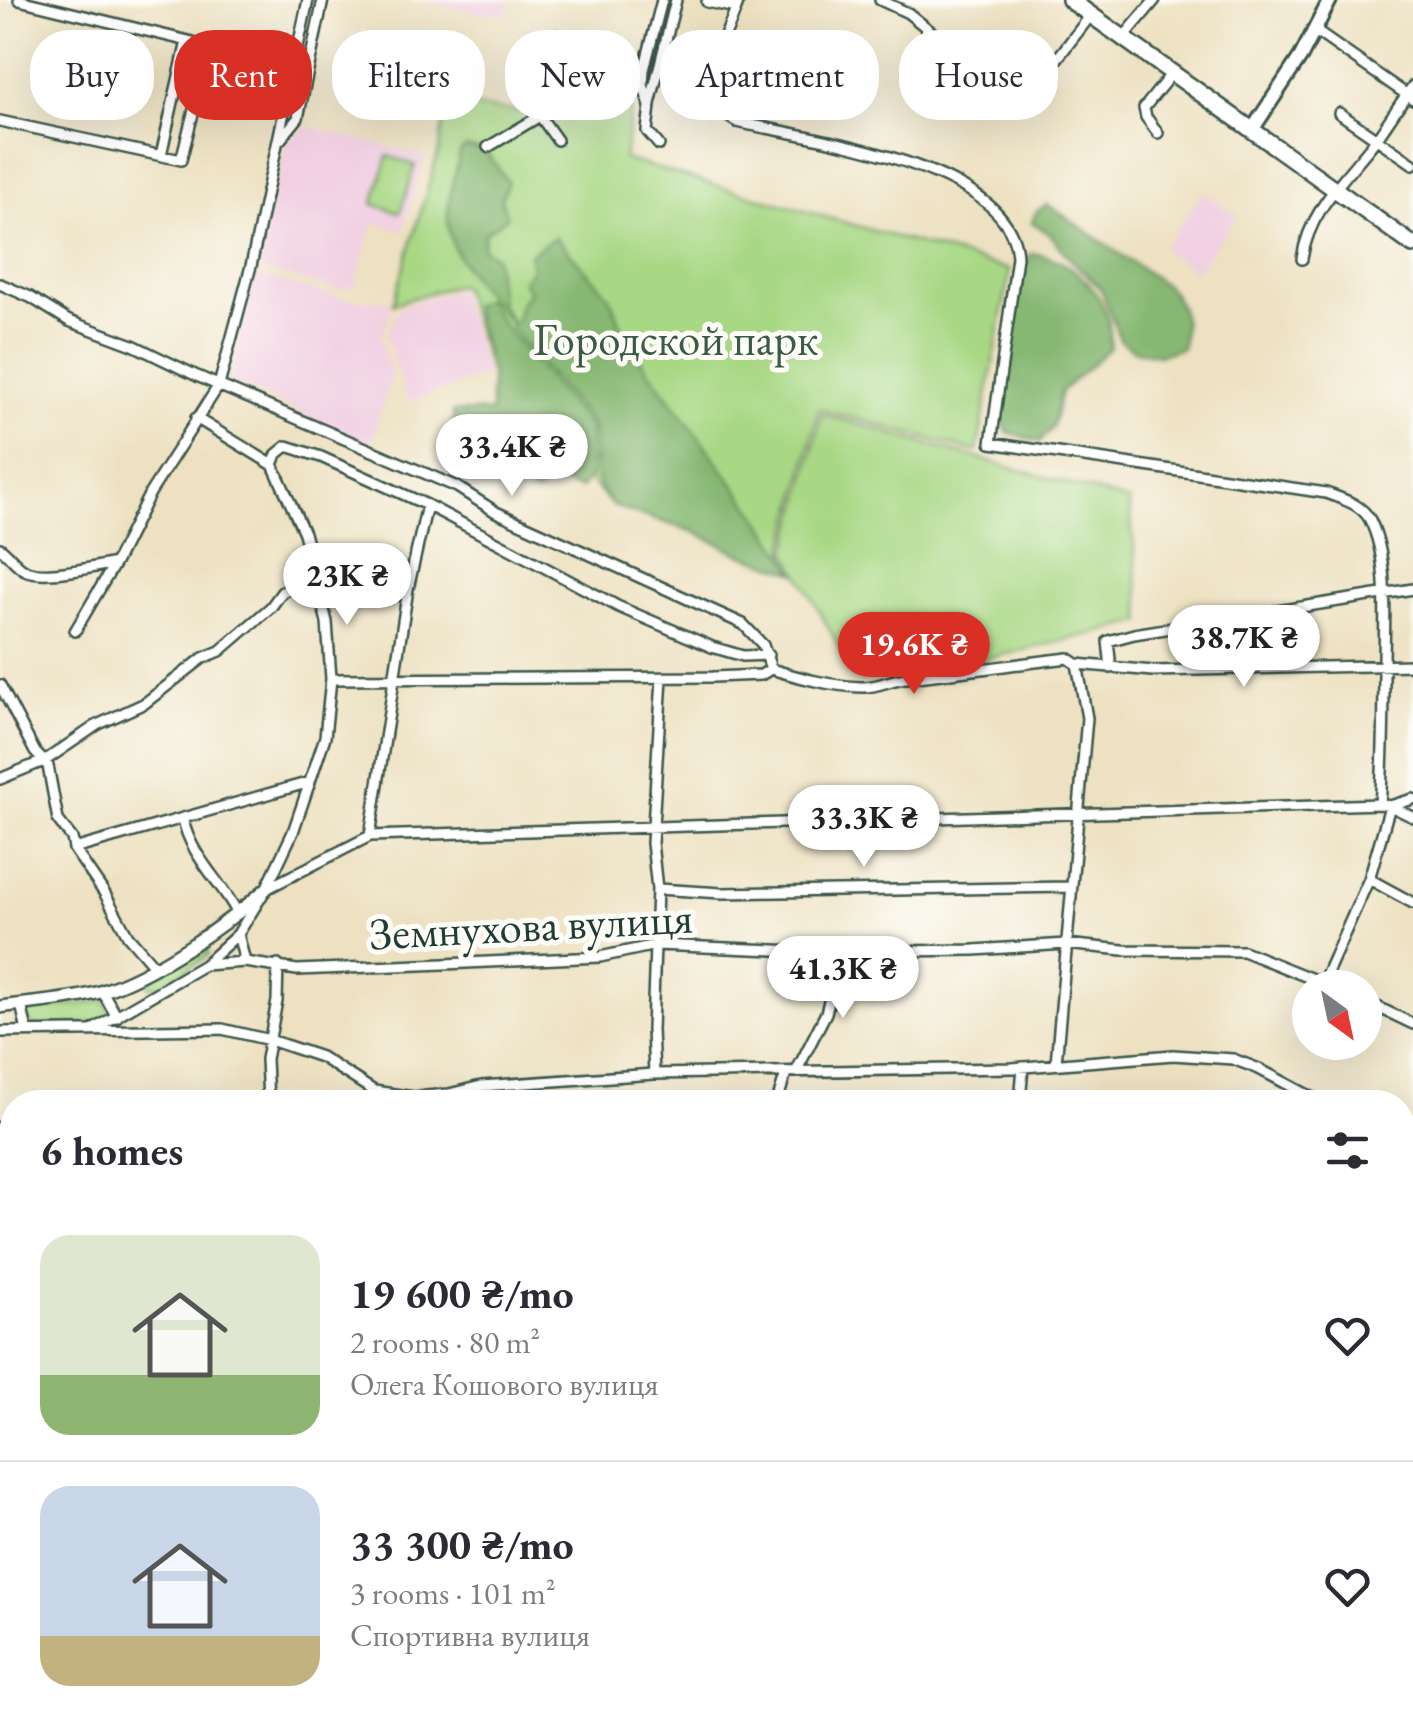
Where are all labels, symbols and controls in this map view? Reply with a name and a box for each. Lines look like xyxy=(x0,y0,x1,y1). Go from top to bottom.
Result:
chip: Buy xyxy=(30,30,154,120)
chip: Rent xyxy=(174,30,312,120)
chip: Filters xyxy=(332,30,485,120)
chip: New xyxy=(505,30,640,120)
chip: Apartment xyxy=(660,30,879,120)
chip: House xyxy=(899,30,1058,120)
park label: Городской парк xyxy=(533,310,819,368)
pin: 33.4K ₴ xyxy=(420,414,604,499)
text: 33.4K ₴ xyxy=(458,425,566,467)
pin: 23K ₴ xyxy=(277,543,417,628)
text: 23K ₴ xyxy=(305,554,389,596)
pin: 38.7K ₴ xyxy=(1152,605,1336,690)
pin: 19.6K ₴ xyxy=(822,612,1006,697)
text: 38.7K ₴ xyxy=(1190,616,1298,658)
text: 19.6K ₴ xyxy=(860,623,968,665)
pin: 33.3K ₴ xyxy=(772,785,956,870)
text: 33.3K ₴ xyxy=(810,796,918,838)
street label: Земнухова вулиця xyxy=(368,888,694,962)
pin: 41.3K ₴ xyxy=(751,936,935,1021)
text: 41.3K ₴ xyxy=(789,947,897,989)
north arrow xyxy=(1292,970,1382,1060)
map controls xyxy=(1292,970,1382,1060)
text: 6 homes xyxy=(40,1123,183,1178)
icon: filters xyxy=(1320,1123,1375,1178)
text: 19 600 ₴/mo xyxy=(350,1266,574,1321)
icon: home xyxy=(120,1275,240,1395)
icon: heart xyxy=(1320,1308,1375,1363)
text: 2 rooms · 80 m² xyxy=(350,1321,540,1363)
text: Олега Кошового вулиця xyxy=(350,1363,659,1405)
text: 33 300 ₴/mo xyxy=(350,1517,574,1572)
icon: home xyxy=(120,1526,240,1646)
icon: heart xyxy=(1320,1559,1375,1614)
text: 3 rooms · 101 m² xyxy=(350,1572,556,1614)
text: Спортивна вулиця xyxy=(350,1614,590,1656)

